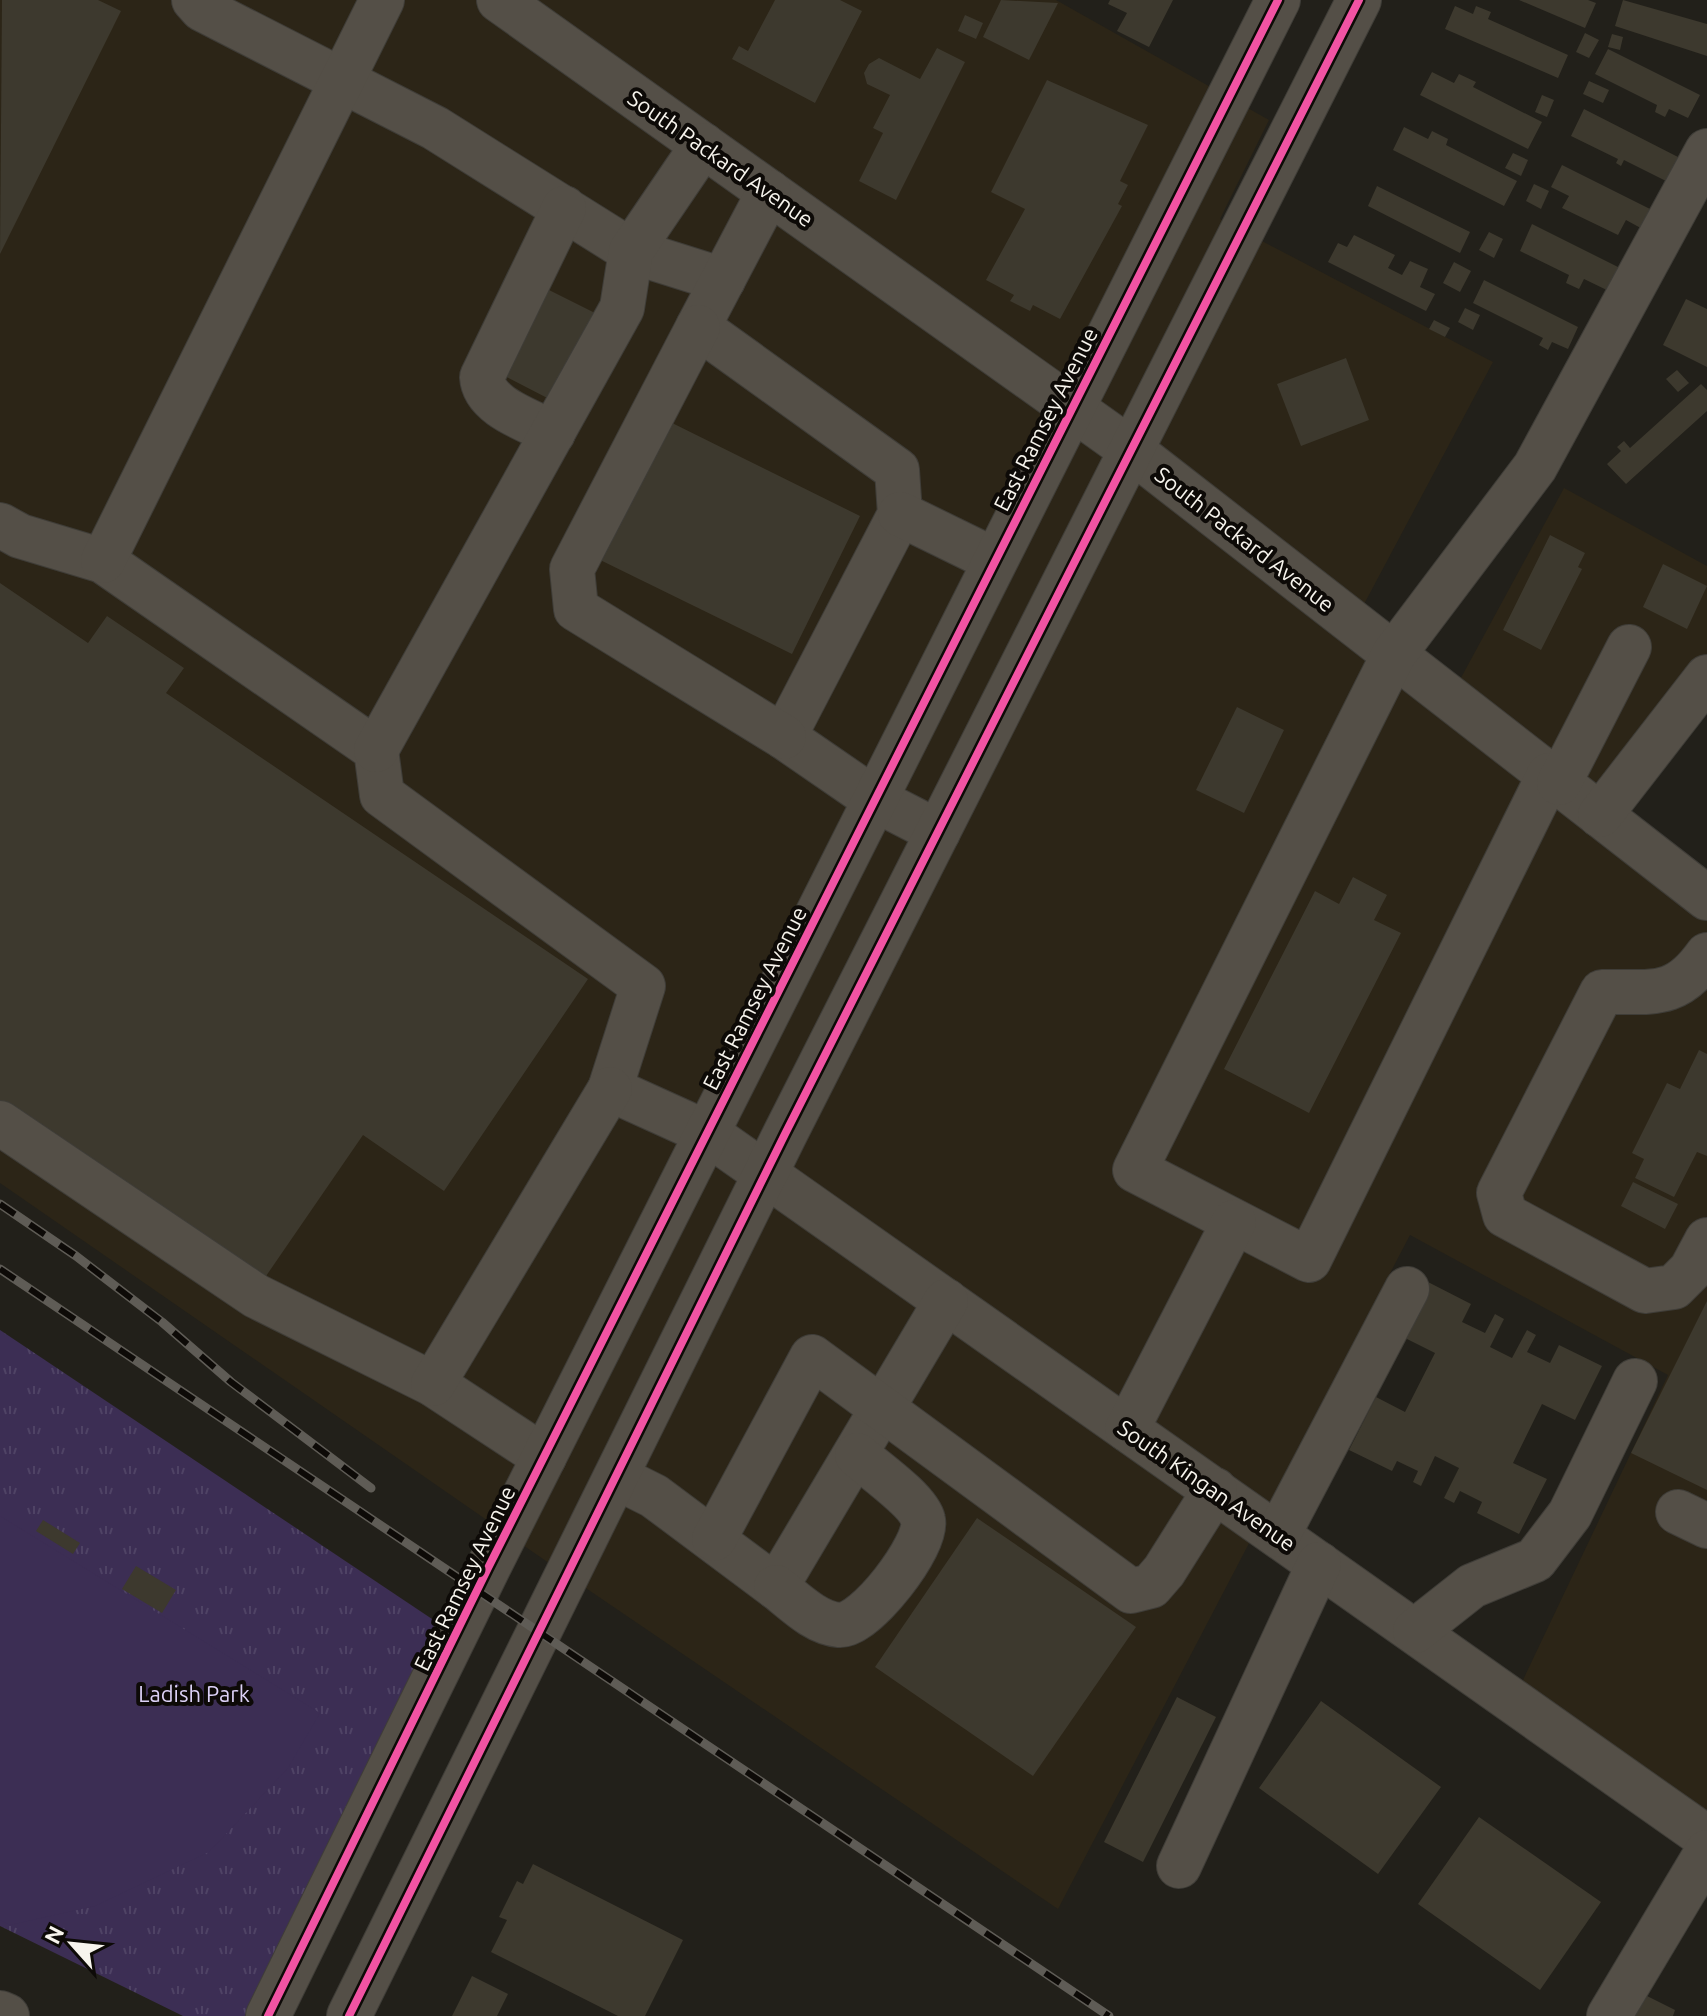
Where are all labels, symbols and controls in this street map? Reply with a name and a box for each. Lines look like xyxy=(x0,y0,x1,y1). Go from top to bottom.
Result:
street label: South Packard Avenue xyxy=(624,85,818,231)
street label: East Ramsey Avenue xyxy=(988,323,1102,515)
street label: South Packard Avenue xyxy=(1150,461,1340,617)
street label: East Ramsey Avenue xyxy=(697,902,811,1094)
street label: South Kingan Avenue xyxy=(1114,1414,1300,1556)
street label: East Ramsey Avenue xyxy=(408,1482,520,1674)
park label: Ladish Park xyxy=(138,1681,250,1706)
north arrow xyxy=(32,1904,112,1984)
text: N xyxy=(39,1922,69,1948)

